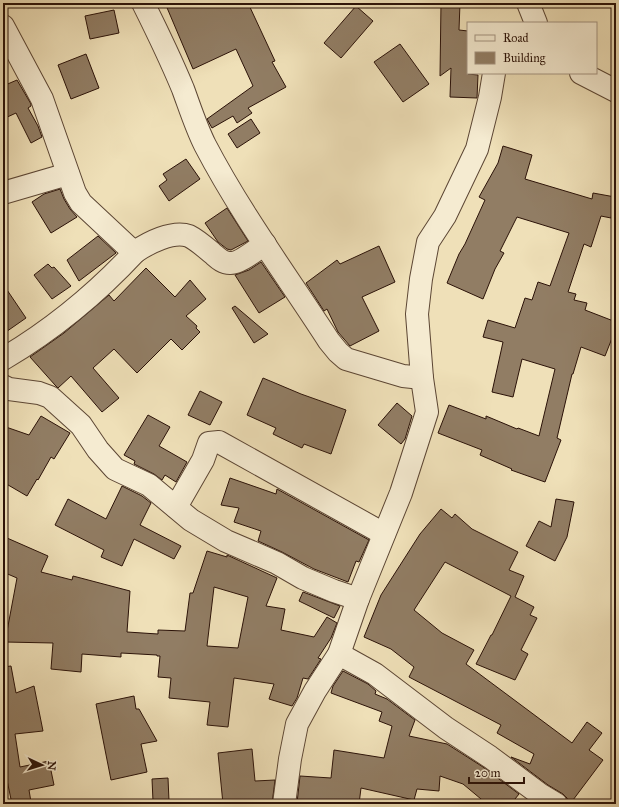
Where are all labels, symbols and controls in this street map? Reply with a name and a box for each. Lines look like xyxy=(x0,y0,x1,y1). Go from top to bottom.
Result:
legend xyxy=(467,22,597,74)
text: Road xyxy=(503,31,529,45)
text: Building xyxy=(503,51,546,66)
north arrow xyxy=(22,745,62,785)
scale bar xyxy=(469,759,524,785)
text: N xyxy=(45,761,58,771)
text: 20 m xyxy=(475,766,501,780)

